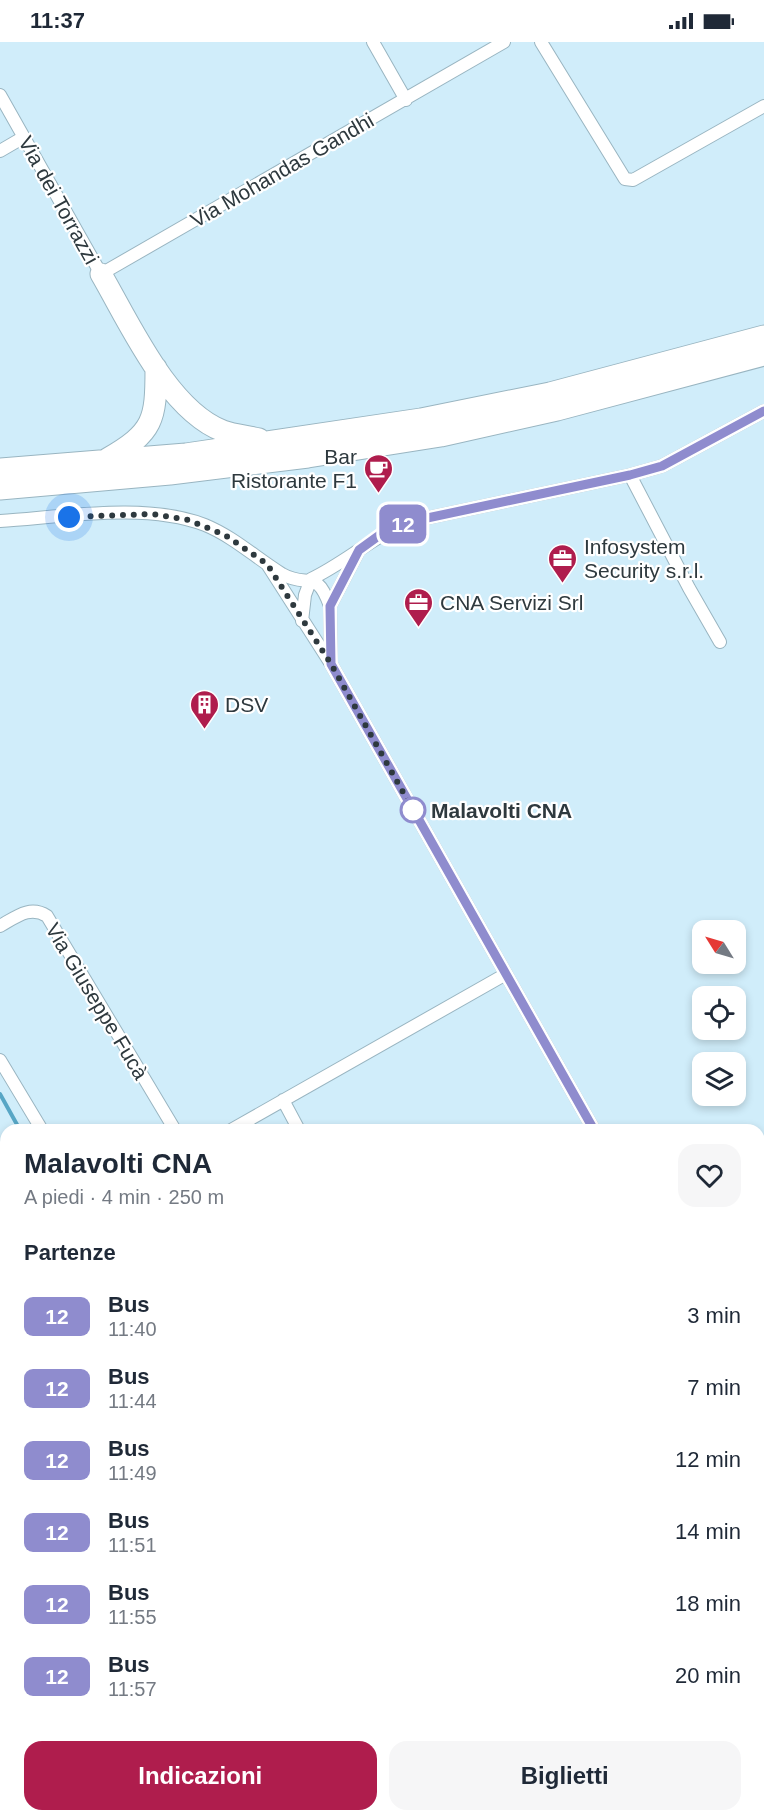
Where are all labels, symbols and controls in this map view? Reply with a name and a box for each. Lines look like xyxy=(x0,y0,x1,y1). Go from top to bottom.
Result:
text: 11:37 xyxy=(30,8,85,33)
street label: Via Mohandas Gandhi xyxy=(186,108,378,232)
street label: Via dei Torrazzi xyxy=(14,132,104,268)
place label: Bar Ristorante F1 xyxy=(231,445,357,492)
cafe icon: Bar Ristorante F1 xyxy=(362,452,394,494)
your location xyxy=(54,502,84,532)
line badge: 12 xyxy=(376,504,430,544)
text: 12 xyxy=(391,513,415,536)
place label: Infosystem Security s.r.l. xyxy=(584,535,704,582)
office icon: Infosystem Security s.r.l. xyxy=(547,542,579,584)
office icon: CNA Servizi Srl xyxy=(403,586,435,628)
place label: CNA Servizi Srl xyxy=(440,591,584,614)
building icon: DSV xyxy=(188,688,220,730)
place label: DSV xyxy=(225,693,268,716)
marker: Malavolti CNA xyxy=(400,797,426,823)
place label: Malavolti CNA xyxy=(431,799,572,822)
street label: Via Giuseppe Fucà xyxy=(41,919,153,1084)
north arrow xyxy=(692,920,746,974)
map controls xyxy=(692,920,746,1106)
button: locate xyxy=(692,986,746,1040)
button: layers xyxy=(692,1052,746,1106)
button: heart xyxy=(678,1144,741,1207)
text: Malavolti CNA xyxy=(24,1148,212,1179)
text: A piedi · 4 min · 250 m xyxy=(24,1186,224,1208)
text: Partenze xyxy=(24,1240,116,1265)
text: Bus xyxy=(108,1292,150,1317)
text: 3 min xyxy=(687,1303,741,1328)
text: 12 xyxy=(45,1305,69,1328)
text: 11:40 xyxy=(108,1318,157,1340)
text: Bus xyxy=(108,1364,150,1389)
text: 7 min xyxy=(687,1375,741,1400)
text: 12 xyxy=(45,1377,69,1400)
text: 11:44 xyxy=(108,1390,157,1412)
text: Bus xyxy=(108,1436,150,1461)
text: 12 min xyxy=(675,1447,741,1472)
text: 12 xyxy=(45,1449,69,1472)
text: 11:49 xyxy=(108,1462,157,1484)
text: Bus xyxy=(108,1508,150,1533)
text: 14 min xyxy=(675,1519,741,1544)
text: 12 xyxy=(45,1521,69,1544)
text: 11:51 xyxy=(108,1534,157,1556)
text: Bus xyxy=(108,1580,150,1605)
text: 18 min xyxy=(675,1591,741,1616)
text: 12 xyxy=(45,1593,69,1616)
text: 11:55 xyxy=(108,1606,157,1628)
text: Bus xyxy=(108,1652,150,1677)
text: 20 min xyxy=(675,1663,741,1688)
text: 12 xyxy=(45,1665,69,1688)
text: 11:57 xyxy=(108,1678,157,1700)
button: Indicazioni xyxy=(24,1741,377,1810)
button: Biglietti xyxy=(389,1741,741,1810)

